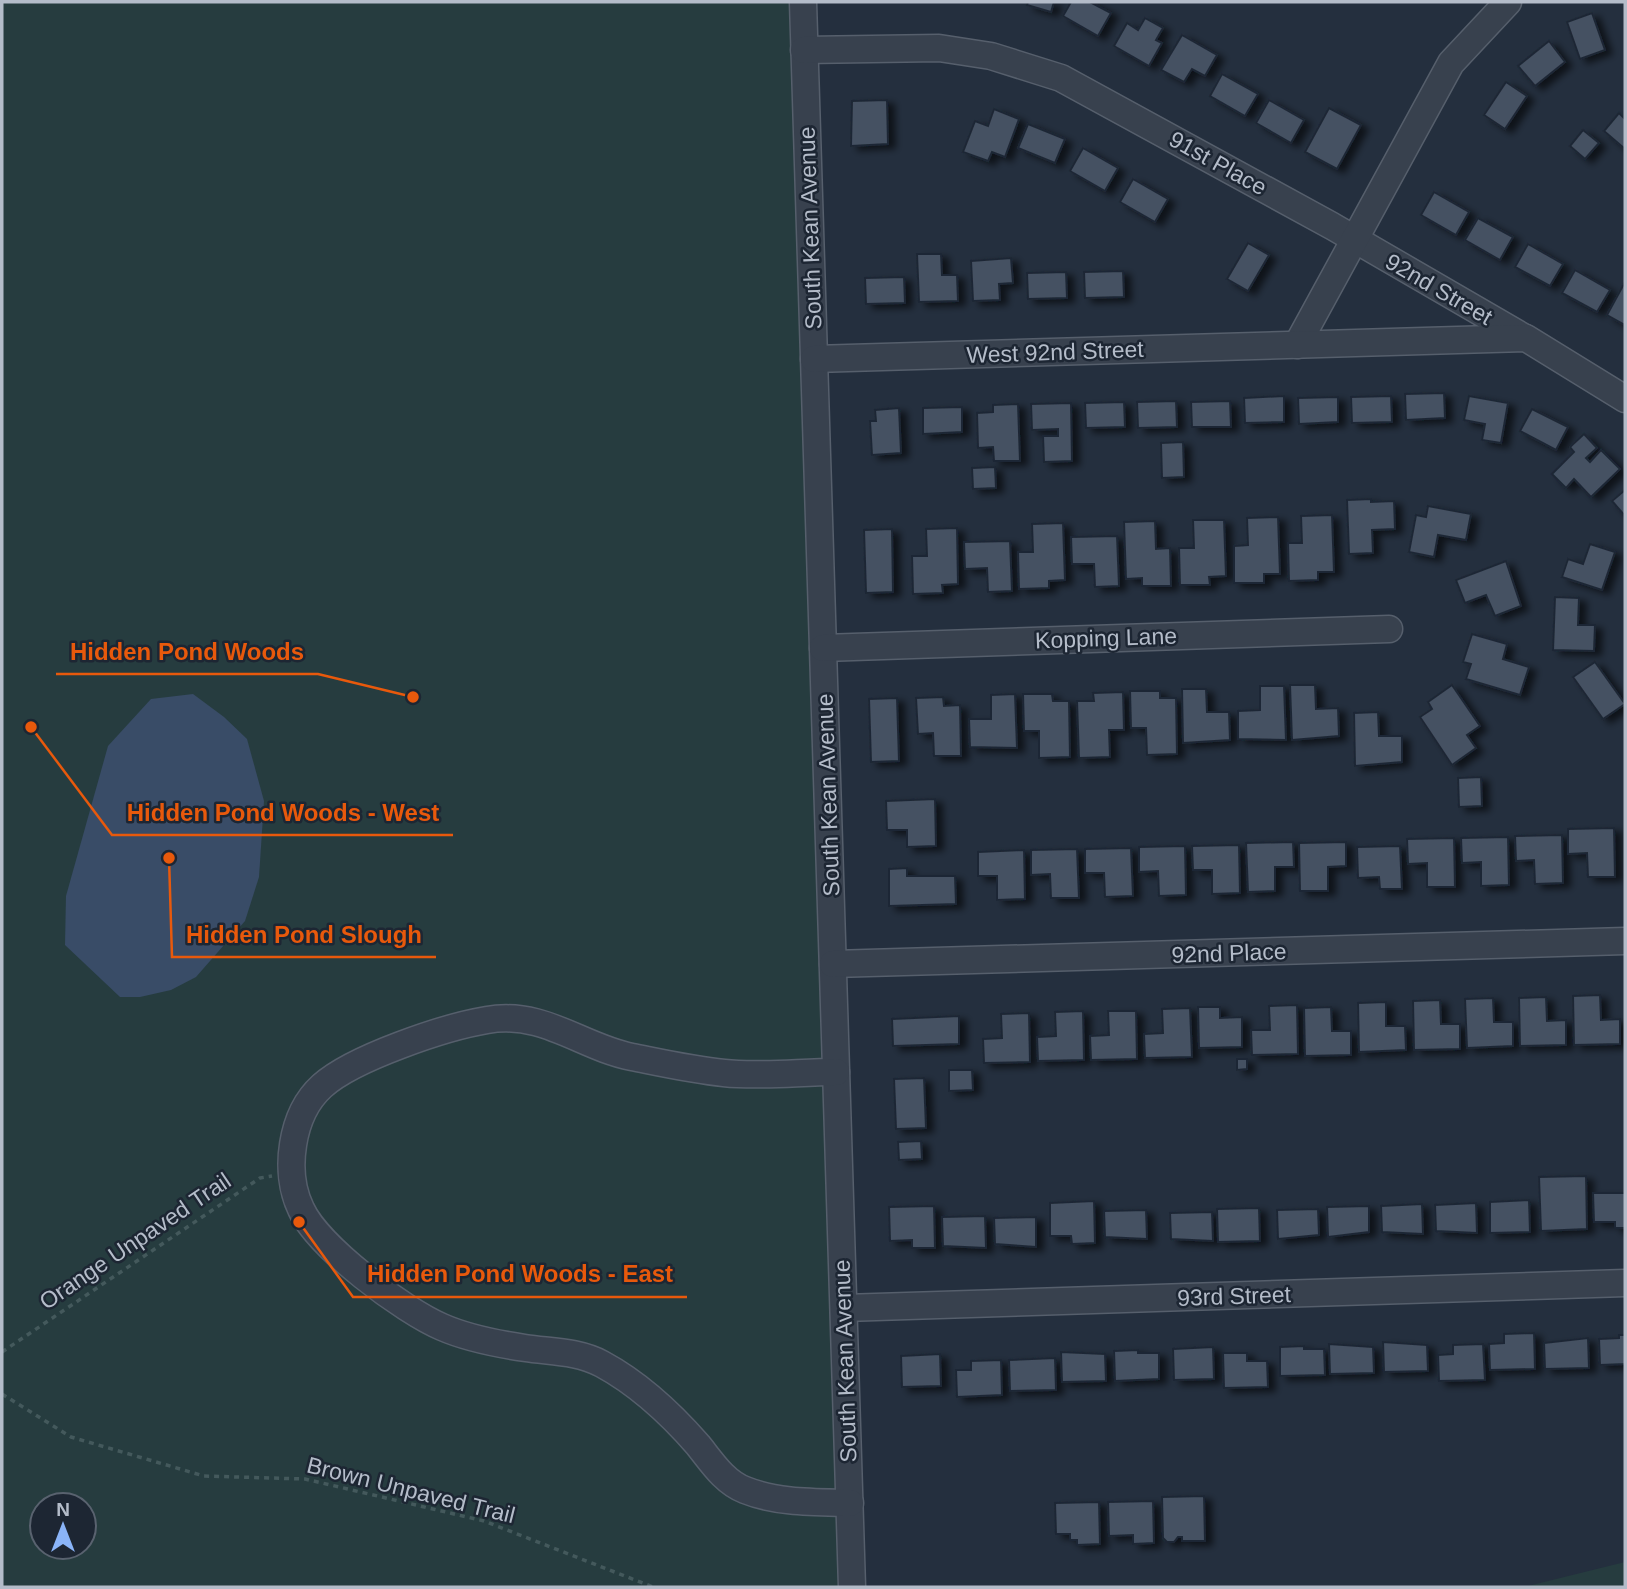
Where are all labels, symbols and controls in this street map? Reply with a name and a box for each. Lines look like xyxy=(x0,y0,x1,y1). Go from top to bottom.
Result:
street label: South Kean Avenue xyxy=(793,126,827,330)
street label: 91st Place xyxy=(1165,126,1271,200)
street label: 92nd Street xyxy=(1381,248,1498,330)
street label: West 92nd Street xyxy=(966,336,1145,368)
street label: Kopping Lane xyxy=(1035,623,1177,653)
callout: Hidden Pond Woods xyxy=(56,629,318,674)
text: Hidden Pond Woods xyxy=(70,638,304,665)
street label: South Kean Avenue xyxy=(811,693,845,897)
callout: Hidden Pond Woods - West xyxy=(112,790,453,835)
text: Hidden Pond Woods - West xyxy=(127,799,439,826)
callout: Hidden Pond Slough xyxy=(172,912,436,957)
text: Hidden Pond Slough xyxy=(186,921,422,948)
street label: 92nd Place xyxy=(1171,938,1287,968)
street label: Orange Unpaved Trail xyxy=(34,1167,236,1315)
callout: Hidden Pond Woods - East xyxy=(353,1252,687,1297)
street label: South Kean Avenue xyxy=(828,1259,862,1463)
text: Hidden Pond Woods - East xyxy=(367,1260,673,1287)
street label: 93rd Street xyxy=(1177,1281,1292,1311)
street label: Brown Unpaved Trail xyxy=(304,1452,518,1528)
north arrow xyxy=(28,1491,98,1561)
text: N xyxy=(56,1499,70,1520)

